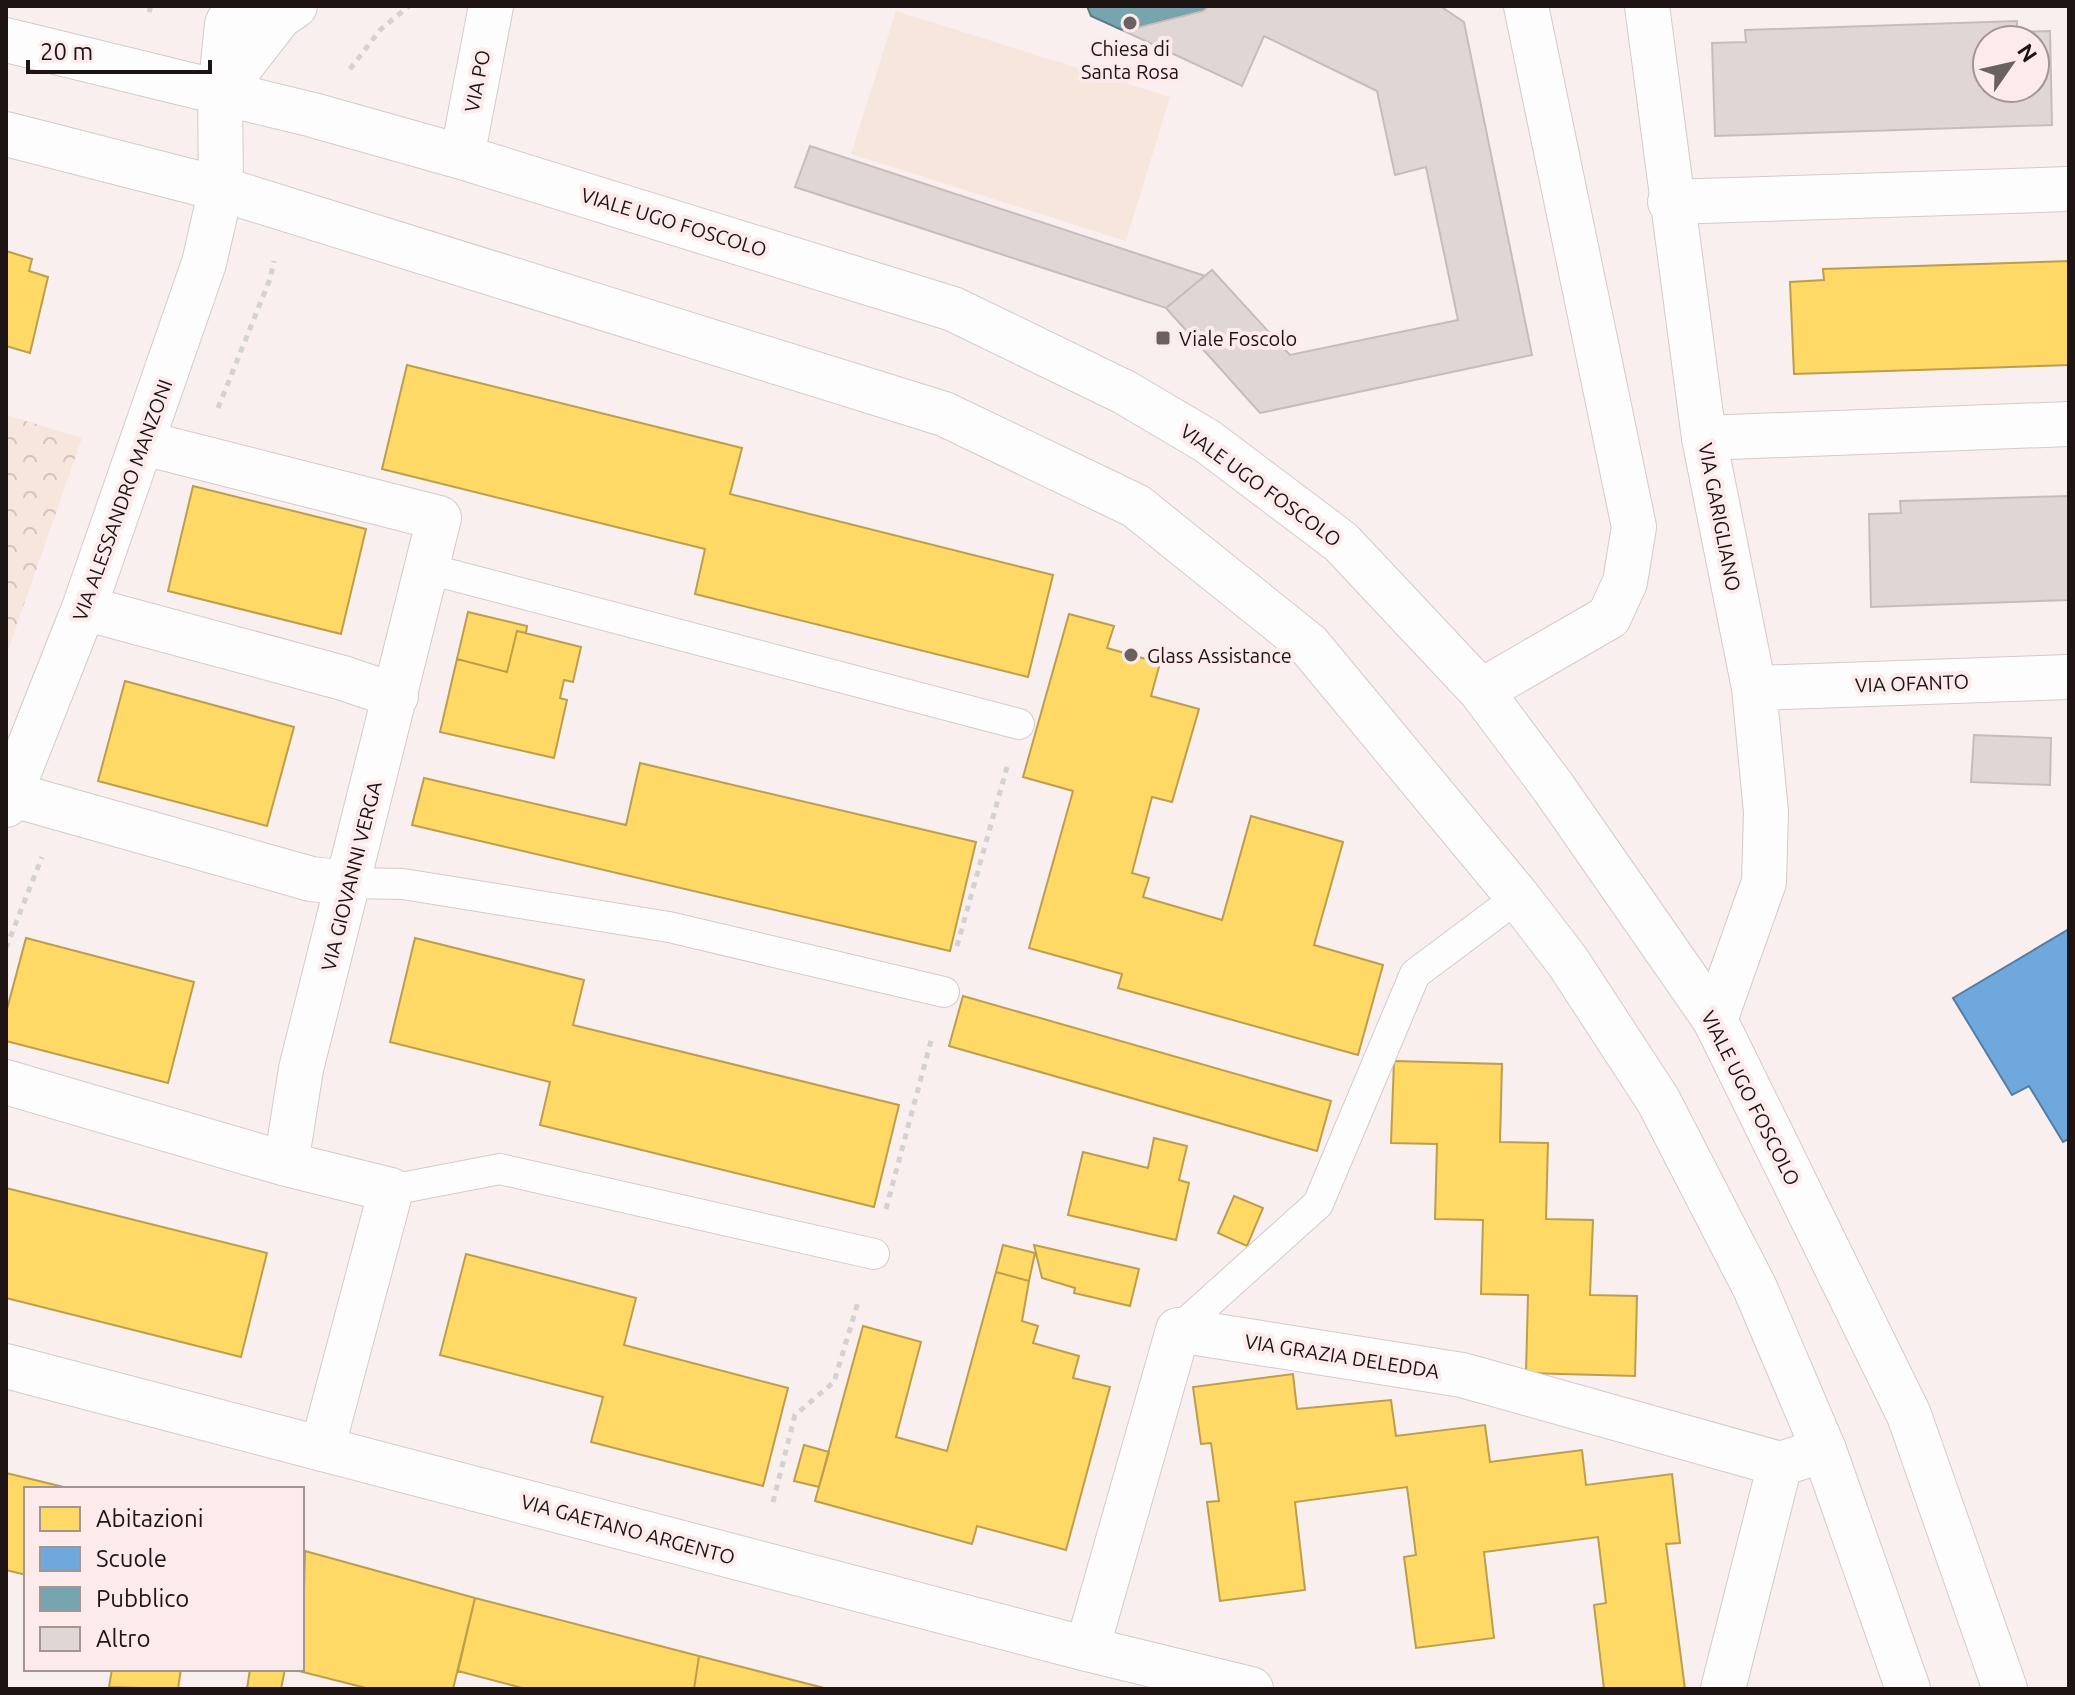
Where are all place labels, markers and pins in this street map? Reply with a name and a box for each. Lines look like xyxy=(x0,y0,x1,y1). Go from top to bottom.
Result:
marker: Chiesa di Santa Rosa xyxy=(1121,14,1139,32)
place label: Chiesa di Santa Rosa xyxy=(1081,37,1179,83)
place label: Viale Foscolo xyxy=(1179,327,1297,350)
marker: Viale Foscolo xyxy=(1154,329,1172,347)
place label: Glass Assistance xyxy=(1147,644,1292,667)
marker: Glass Assistance xyxy=(1122,646,1140,664)

